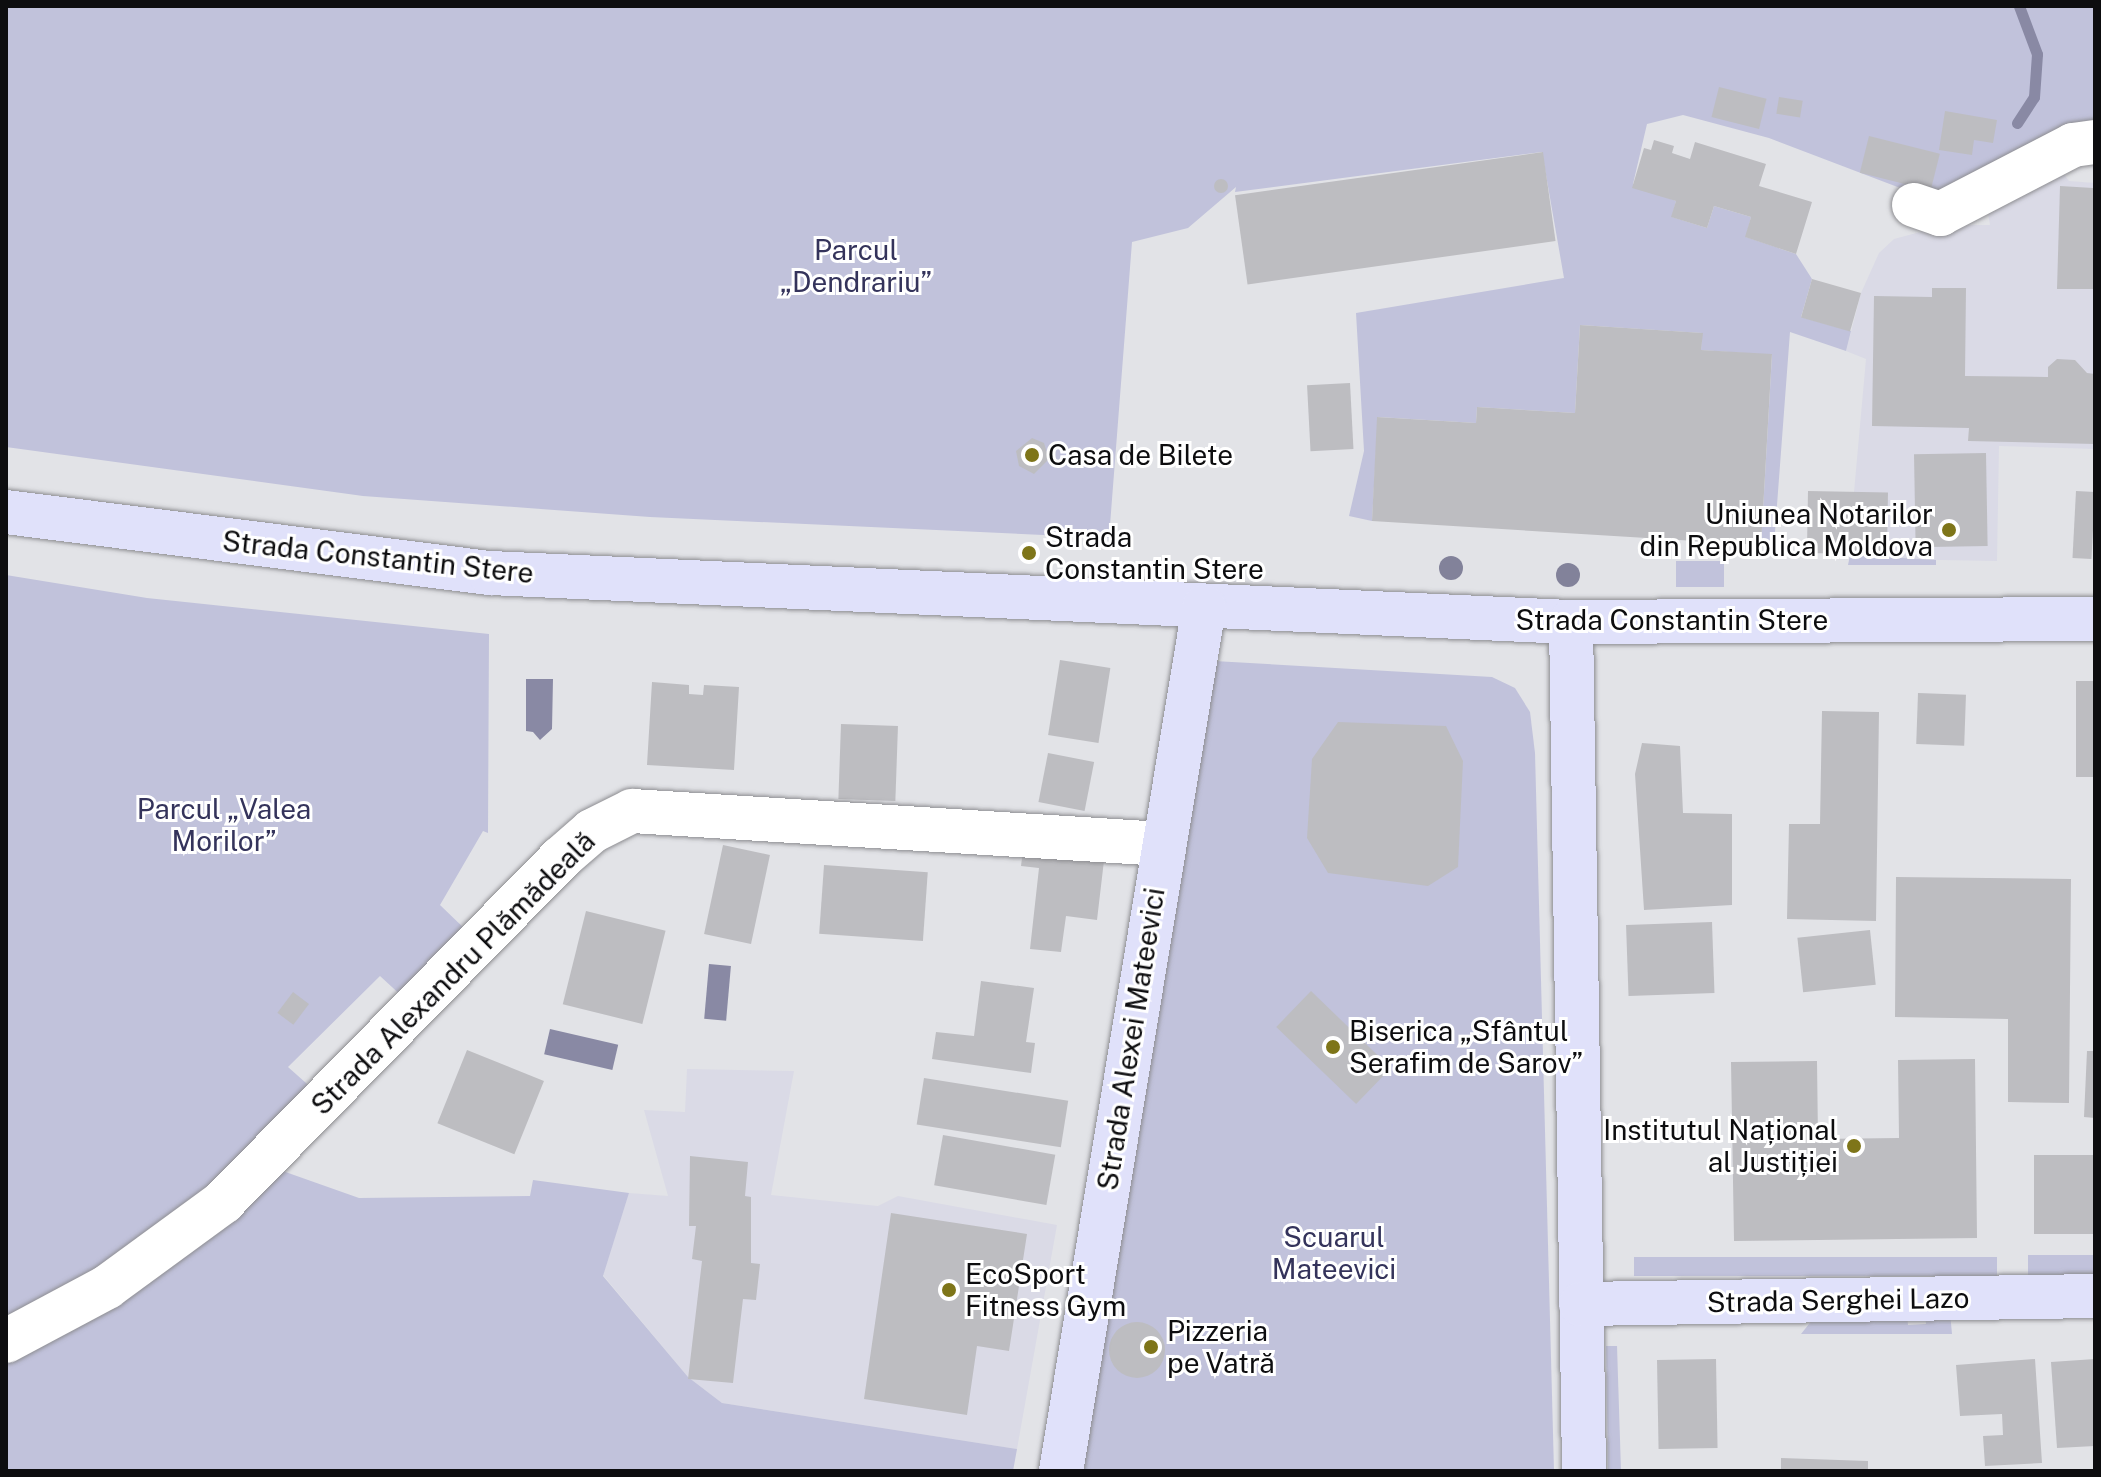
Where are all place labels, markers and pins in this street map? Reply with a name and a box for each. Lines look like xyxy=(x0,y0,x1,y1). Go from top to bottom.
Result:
place label: Casa de Bilete xyxy=(1048,438,1234,472)
marker: Casa de Bilete xyxy=(1023,446,1041,464)
place label: Uniunea Notarilor din Republica Moldova xyxy=(1640,497,1933,563)
place label: Strada Constantin Stere xyxy=(1045,520,1264,586)
marker: Uniunea Notarilor din Republica Moldova xyxy=(1940,521,1958,539)
marker: Strada Constantin Stere xyxy=(1020,544,1038,562)
place label: Biserica „Sfântul Serafim de Sarov” xyxy=(1349,1014,1584,1080)
marker: Biserica „Sfântul Serafim de Sarov” xyxy=(1324,1038,1342,1056)
place label: Institutul Național al Justiției xyxy=(1603,1113,1838,1179)
marker: Institutul Național al Justiției xyxy=(1845,1137,1863,1155)
place label: EcoSport Fitness Gym xyxy=(965,1257,1126,1323)
marker: EcoSport Fitness Gym xyxy=(940,1281,958,1299)
place label: Pizzeria pe Vatră xyxy=(1167,1314,1276,1380)
marker: Pizzeria pe Vatră xyxy=(1142,1338,1160,1356)

